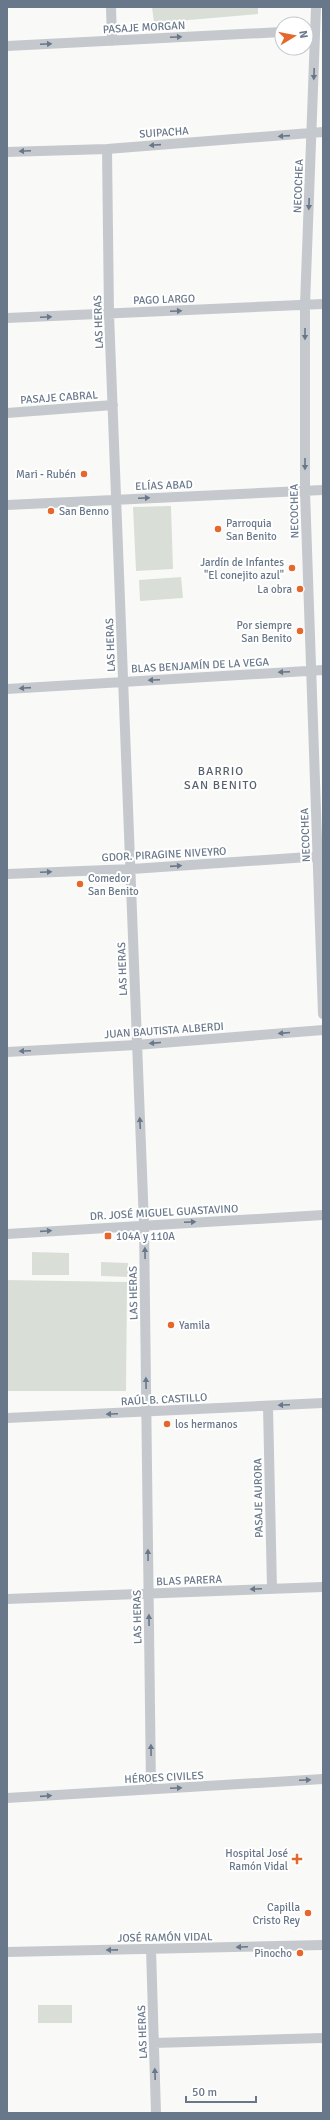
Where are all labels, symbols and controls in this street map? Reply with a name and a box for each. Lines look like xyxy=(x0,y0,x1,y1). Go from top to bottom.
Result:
north arrow xyxy=(274,16,314,56)
street label: PASAJE MORGAN xyxy=(102,19,186,36)
text: N xyxy=(296,29,310,39)
one-way arrow xyxy=(170,34,182,41)
one-way arrow xyxy=(40,41,53,47)
one-way arrow xyxy=(311,68,318,80)
street label: SUIPACHA xyxy=(139,124,190,141)
one-way arrow xyxy=(278,132,290,139)
one-way arrow xyxy=(148,142,161,149)
one-way arrow xyxy=(19,148,31,155)
street label: NECOCHEA xyxy=(291,158,306,213)
one-way arrow xyxy=(306,198,312,211)
street label: PAGO LARGO xyxy=(133,292,195,307)
street label: LAS HERAS xyxy=(91,295,106,349)
one-way arrow xyxy=(170,308,183,314)
one-way arrow xyxy=(40,313,52,320)
one-way arrow xyxy=(302,328,308,341)
street label: PASAJE CABRAL xyxy=(20,388,99,407)
one-way arrow xyxy=(302,458,308,471)
place label: Mari - Rubén xyxy=(16,468,76,481)
marker: Mari - Rubén xyxy=(79,469,89,479)
street label: ELÍAS ABAD xyxy=(135,477,193,493)
street label: NECOCHEA xyxy=(288,483,301,538)
one-way arrow xyxy=(138,494,150,501)
place label: San Benno xyxy=(59,505,109,518)
marker: San Benno xyxy=(46,506,56,516)
place label: Parroquia San Benito xyxy=(226,517,277,543)
marker: Parroquia San Benito xyxy=(213,524,223,534)
place label: Jardín de Infantes "El conejito azul" xyxy=(200,556,284,582)
marker: Jardín de Infantes "El conejito azul" xyxy=(287,563,297,573)
place label: La obra xyxy=(257,583,292,596)
marker: La obra xyxy=(295,584,305,594)
street label: LAS HERAS xyxy=(103,618,118,672)
place label: Por siempre San Benito xyxy=(237,619,292,645)
marker: Por siempre San Benito xyxy=(295,626,305,636)
street label: BLAS BENJAMÍN DE LA VEGA xyxy=(131,654,270,676)
one-way arrow xyxy=(278,669,290,676)
one-way arrow xyxy=(148,676,160,683)
one-way arrow xyxy=(19,684,31,691)
district label: BARRIO SAN BENITO xyxy=(184,764,258,793)
street label: NECOCHEA xyxy=(298,807,313,862)
street label: GDOR. PIRAGINE NIVEYRO xyxy=(101,845,227,864)
one-way arrow xyxy=(170,862,182,869)
one-way arrow xyxy=(40,869,53,875)
place label: Comedor San Benito xyxy=(88,872,139,898)
marker: Comedor San Benito xyxy=(75,879,85,889)
street label: LAS HERAS xyxy=(115,942,130,996)
street label: JUAN BAUTISTA ALBERDI xyxy=(104,1020,224,1041)
one-way arrow xyxy=(278,1029,290,1036)
one-way arrow xyxy=(149,1040,161,1047)
one-way arrow xyxy=(19,1047,31,1054)
one-way arrow xyxy=(137,1116,143,1129)
street label: DR. JOSÉ MIGUEL GUASTAVINO xyxy=(89,1201,239,1223)
one-way arrow xyxy=(184,1218,196,1225)
one-way arrow xyxy=(40,1228,52,1235)
place label: 104A y 110A xyxy=(116,1230,175,1243)
marker: 104A y 110A xyxy=(103,1231,113,1241)
one-way arrow xyxy=(142,1246,148,1259)
street label: LAS HERAS xyxy=(127,1266,140,1320)
place label: Yamila xyxy=(179,1319,211,1332)
marker: Yamila xyxy=(166,1320,176,1330)
one-way arrow xyxy=(143,1376,149,1389)
street label: RAÚL B. CASTILLO xyxy=(120,1390,208,1408)
one-way arrow xyxy=(278,1402,290,1409)
one-way arrow xyxy=(105,1411,118,1417)
place label: los hermanos xyxy=(175,1418,238,1431)
marker: los hermanos xyxy=(162,1419,172,1429)
street label: PASAJE AURORA xyxy=(251,1458,266,1538)
one-way arrow xyxy=(145,1548,151,1561)
street label: BLAS PARERA xyxy=(156,1573,222,1588)
one-way arrow xyxy=(250,1586,262,1593)
street label: LAS HERAS xyxy=(131,1590,144,1644)
one-way arrow xyxy=(146,1613,152,1626)
one-way arrow xyxy=(148,1743,154,1756)
street label: HÉROES CIVILES xyxy=(124,1768,204,1786)
one-way arrow xyxy=(299,1777,311,1784)
one-way arrow xyxy=(170,1784,182,1791)
one-way arrow xyxy=(40,1792,52,1799)
place label: Hospital José Ramón Vidal xyxy=(225,1847,288,1873)
marker: Hospital José Ramón Vidal xyxy=(291,1853,303,1865)
place label: Capilla Cristo Rey xyxy=(252,1901,301,1927)
marker: Capilla Cristo Rey xyxy=(303,1908,313,1918)
street label: JOSÉ RAMÓN VIDAL xyxy=(117,1929,213,1945)
one-way arrow xyxy=(235,1944,248,1950)
one-way arrow xyxy=(105,1947,118,1953)
place label: Pinocho xyxy=(254,1947,292,1960)
marker: Pinocho xyxy=(295,1948,305,1958)
street label: LAS HERAS xyxy=(135,2005,150,2059)
one-way arrow xyxy=(152,2067,158,2080)
scale bar xyxy=(186,2078,256,2104)
text: 50 m xyxy=(192,2085,217,2100)

